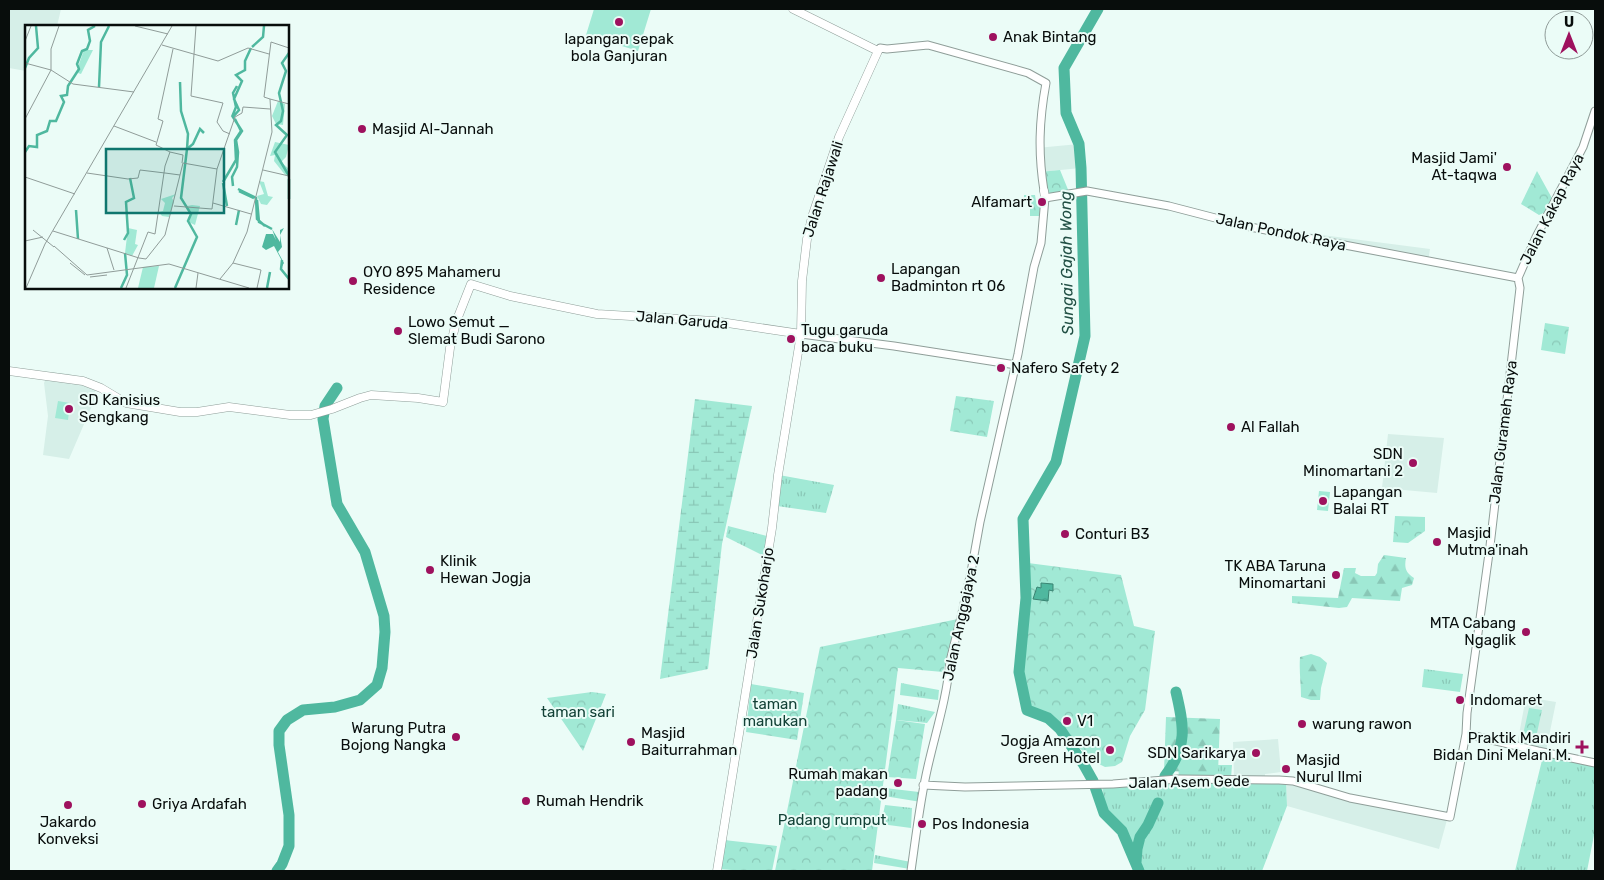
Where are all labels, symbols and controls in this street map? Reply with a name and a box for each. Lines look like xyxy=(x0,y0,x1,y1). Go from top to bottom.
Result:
north arrow xyxy=(1544,10,1594,60)
text: U xyxy=(1564,14,1574,31)
marker: lapangan sepak bola Ganjuran xyxy=(613,16,625,28)
inset map xyxy=(25,25,289,289)
place label: Anak Bintang xyxy=(1003,28,1097,46)
place label: lapangan sepak bola Ganjuran xyxy=(564,30,674,65)
marker: Anak Bintang xyxy=(987,31,999,43)
place label: Masjid Al-Jannah xyxy=(372,120,494,138)
marker: Masjid Al-Jannah xyxy=(356,123,368,135)
street label: Jalan Rajawali xyxy=(799,139,847,239)
place label: Masjid Jami' At-taqwa xyxy=(1411,149,1497,184)
street label: Jalan Kakap Raya xyxy=(1516,150,1588,268)
marker: Masjid Jami' At-taqwa xyxy=(1501,161,1513,173)
water label: Sungai Gajah Wong xyxy=(1056,190,1077,335)
place label: Alfamart xyxy=(971,193,1032,211)
marker: Alfamart xyxy=(1036,196,1048,208)
street label: Jalan Pondok Raya xyxy=(1214,209,1348,255)
place label: Lapangan Badminton rt 06 xyxy=(891,260,1005,295)
place label: OYO 895 Mahameru Residence xyxy=(363,263,501,298)
marker: Lapangan Badminton rt 06 xyxy=(875,272,887,284)
marker: OYO 895 Mahameru Residence xyxy=(347,275,359,287)
street label: Jalan Garuda xyxy=(635,307,729,333)
place label: Lowo Semut _ Slemat Budi Sarono xyxy=(408,313,545,348)
place label: Tugu garuda baca buku xyxy=(801,321,888,356)
marker: Lowo Semut _ Slemat Budi Sarono xyxy=(392,325,404,337)
marker: Tugu garuda baca buku xyxy=(785,333,797,345)
place label: Nafero Safety 2 xyxy=(1011,359,1119,377)
street label: Jalan Gurameh Raya xyxy=(1485,359,1521,505)
marker: Nafero Safety 2 xyxy=(995,362,1007,374)
place label: SD Kanisius Sengkang xyxy=(79,391,161,426)
marker: SD Kanisius Sengkang xyxy=(63,403,75,415)
place label: Al Fallah xyxy=(1241,418,1300,436)
marker: Al Fallah xyxy=(1225,421,1237,433)
place label: SDN Minomartani 2 xyxy=(1303,445,1403,480)
marker: SDN Minomartani 2 xyxy=(1407,457,1419,469)
place label: Lapangan Balai RT xyxy=(1333,483,1402,518)
marker: Lapangan Balai RT xyxy=(1317,495,1329,507)
place label: Masjid Mutma'inah xyxy=(1447,524,1528,559)
place label: Conturi B3 xyxy=(1075,525,1150,543)
marker: Conturi B3 xyxy=(1059,528,1071,540)
marker: Masjid Mutma'inah xyxy=(1431,536,1443,548)
street label: Jalan Sukoharjo xyxy=(742,546,778,660)
place label: Klinik Hewan Jogja xyxy=(440,552,531,587)
street label: Jalan Anggajaya 2 xyxy=(939,553,983,683)
place label: TK ABA Taruna Minomartani xyxy=(1225,557,1326,592)
marker: Klinik Hewan Jogja xyxy=(424,564,436,576)
marker: TK ABA Taruna Minomartani xyxy=(1330,569,1342,581)
place label: MTA Cabang Ngaglik xyxy=(1430,614,1516,649)
marker: MTA Cabang Ngaglik xyxy=(1520,626,1532,638)
place label: Indomaret xyxy=(1470,691,1542,709)
marker: Indomaret xyxy=(1454,694,1466,706)
park label: taman manukan xyxy=(743,695,807,730)
park label: taman sari xyxy=(541,703,615,721)
place label: V1 xyxy=(1077,712,1093,730)
marker: V1 xyxy=(1061,715,1073,727)
place label: warung rawon xyxy=(1312,715,1412,733)
marker: warung rawon xyxy=(1296,718,1308,730)
place label: Warung Putra Bojong Nangka xyxy=(341,719,446,754)
place label: Masjid Baiturrahman xyxy=(641,724,737,759)
place label: Praktik Mandiri Bidan Dini Melani M. xyxy=(1433,729,1571,764)
marker: Warung Putra Bojong Nangka xyxy=(450,731,462,743)
place label: Jogja Amazon Green Hotel xyxy=(1001,732,1100,767)
marker: Masjid Baiturrahman xyxy=(625,736,637,748)
marker: Praktik Mandiri Bidan Dini Melani M. xyxy=(1575,740,1589,754)
marker: Jogja Amazon Green Hotel xyxy=(1104,744,1116,756)
place label: SDN Sarikarya xyxy=(1147,744,1246,762)
marker: SDN Sarikarya xyxy=(1250,747,1262,759)
place label: Masjid Nurul Ilmi xyxy=(1296,751,1362,786)
marker: Masjid Nurul Ilmi xyxy=(1280,763,1292,775)
place label: Rumah makan padang xyxy=(788,765,888,800)
street label: Jalan Asem Gede xyxy=(1128,772,1250,792)
marker: Rumah makan padang xyxy=(892,777,904,789)
place label: Rumah Hendrik xyxy=(536,792,644,810)
place label: Griya Ardafah xyxy=(152,795,247,813)
marker: Rumah Hendrik xyxy=(520,795,532,807)
marker: Griya Ardafah xyxy=(136,798,148,810)
marker: Jakardo Konveksi xyxy=(62,799,74,811)
park label: Padang rumput xyxy=(778,811,886,829)
place label: Jakardo Konveksi xyxy=(37,813,99,848)
place label: Pos Indonesia xyxy=(932,815,1029,833)
marker: Pos Indonesia xyxy=(916,818,928,830)

